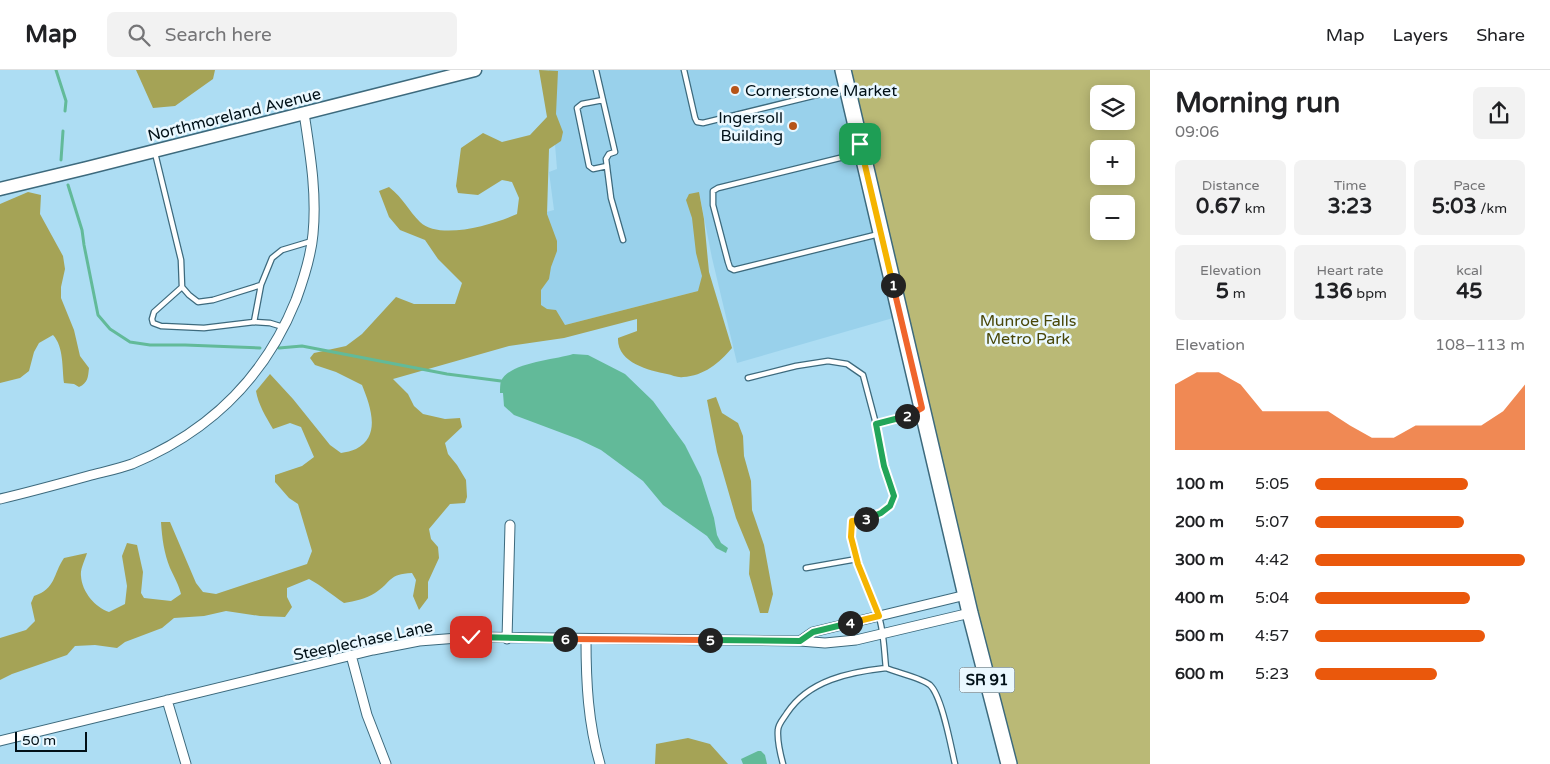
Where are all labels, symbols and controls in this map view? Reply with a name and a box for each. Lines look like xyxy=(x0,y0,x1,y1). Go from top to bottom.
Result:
search box xyxy=(107,12,457,57)
text: Map xyxy=(25,20,77,49)
icon: search xyxy=(125,21,153,49)
text: Search here xyxy=(165,24,272,46)
text: Map xyxy=(1326,24,1365,46)
text: Layers xyxy=(1393,24,1448,46)
text: Share xyxy=(1476,24,1525,46)
place label: Cornerstone Market xyxy=(745,81,897,101)
street label: Northmoreland Avenue xyxy=(145,84,323,146)
marker: Cornerstone Market xyxy=(729,84,741,96)
map controls xyxy=(1090,85,1135,240)
button: layers xyxy=(1090,85,1135,130)
text: Morning run xyxy=(1175,86,1340,120)
button: share xyxy=(1473,87,1525,139)
place label: Ingersoll Building xyxy=(718,108,783,146)
marker: Ingersoll Building xyxy=(787,120,799,132)
text: 09:06 xyxy=(1175,122,1219,142)
pin xyxy=(839,123,881,165)
icon: arrive xyxy=(846,130,874,158)
button: + xyxy=(1090,140,1135,185)
text: Distance xyxy=(1202,177,1259,194)
text: Time xyxy=(1334,177,1366,194)
text: Pace xyxy=(1453,177,1485,194)
text: 0.67 xyxy=(1196,194,1241,219)
text: 3:23 xyxy=(1327,194,1373,219)
text: 5:03 xyxy=(1432,194,1477,219)
button: − xyxy=(1090,195,1135,240)
text: km xyxy=(1241,200,1265,217)
text: /km xyxy=(1477,200,1507,217)
text: Elevation xyxy=(1200,262,1261,279)
text: Heart rate xyxy=(1317,262,1383,279)
text: kcal xyxy=(1456,262,1482,279)
pin: 1 xyxy=(880,272,906,298)
text: 1 xyxy=(889,277,898,294)
text: 5 xyxy=(1216,279,1229,304)
text: 136 xyxy=(1313,279,1353,304)
text: 45 xyxy=(1456,279,1483,304)
text: m xyxy=(1229,285,1246,302)
text: bpm xyxy=(1353,285,1387,302)
park label: Munroe Falls Metro Park xyxy=(980,311,1076,349)
text: Elevation xyxy=(1175,335,1245,355)
text: 108–113 m xyxy=(1435,335,1525,355)
pin: 2 xyxy=(894,404,920,428)
text: 2 xyxy=(903,408,912,425)
text: 100 m xyxy=(1175,474,1224,494)
text: 5:05 xyxy=(1255,474,1289,494)
pin: 3 xyxy=(854,506,878,532)
text: 3 xyxy=(862,511,871,528)
text: 200 m xyxy=(1175,512,1224,532)
text: 5:07 xyxy=(1255,512,1289,532)
text: 300 m xyxy=(1175,550,1224,570)
text: 4:42 xyxy=(1255,550,1289,570)
text: 400 m xyxy=(1175,588,1224,608)
text: 5:04 xyxy=(1255,588,1289,608)
pin: 4 xyxy=(838,610,862,636)
text: 4 xyxy=(846,615,855,632)
street label: Steeplechase Lane xyxy=(292,616,435,666)
pin xyxy=(450,616,492,658)
icon: check xyxy=(457,623,485,651)
pin: 6 xyxy=(552,626,578,652)
text: 500 m xyxy=(1175,626,1224,646)
text: 4:57 xyxy=(1255,626,1289,646)
pin: 5 xyxy=(698,628,722,652)
text: 6 xyxy=(561,631,570,648)
text: 5 xyxy=(706,632,715,649)
text: 600 m xyxy=(1175,664,1224,684)
text: 5:23 xyxy=(1255,664,1289,684)
road number: SR 91 xyxy=(960,668,1014,692)
scale bar xyxy=(15,729,88,752)
text: 50 m xyxy=(22,732,56,749)

